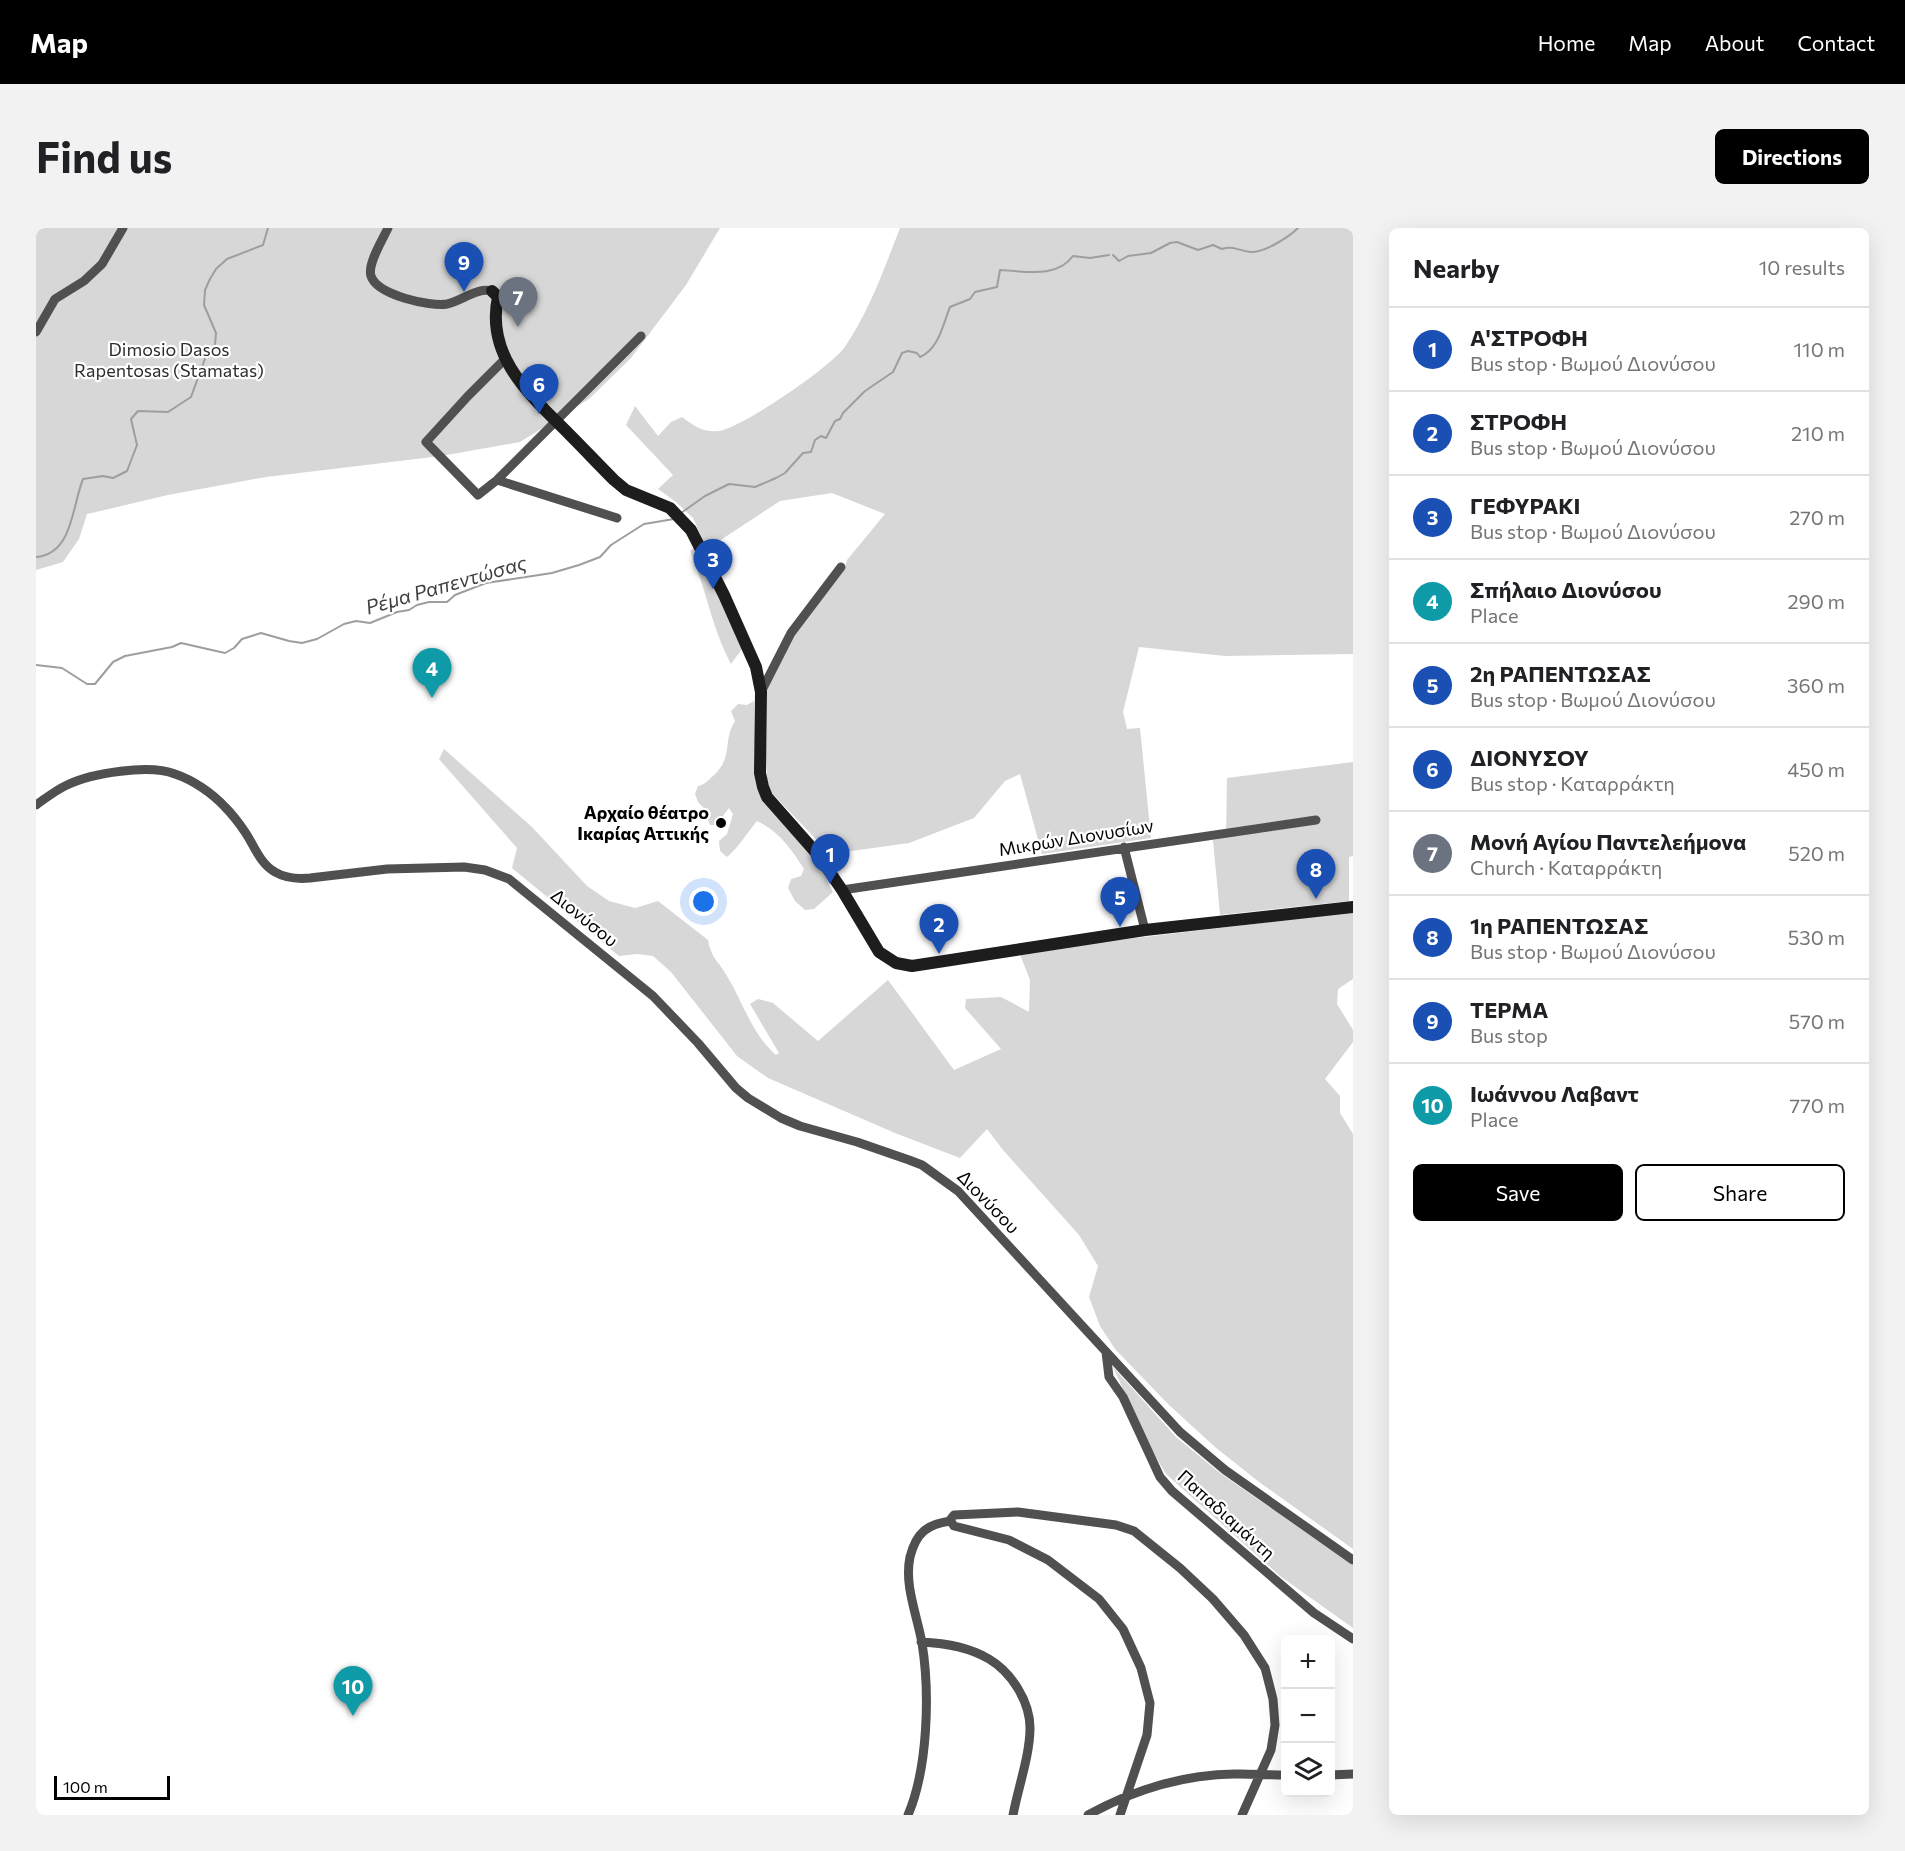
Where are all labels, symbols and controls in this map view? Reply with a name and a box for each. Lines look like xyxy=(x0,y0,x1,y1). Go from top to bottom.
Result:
text: Map xyxy=(30,25,88,59)
text: Home xyxy=(1538,30,1595,55)
text: Map xyxy=(1628,30,1672,55)
text: About xyxy=(1705,30,1764,55)
text: Contact xyxy=(1797,30,1875,55)
button: Directions xyxy=(1715,129,1869,184)
text: Find us xyxy=(36,130,172,182)
pin: 9 xyxy=(444,242,484,292)
text: Nearby xyxy=(1413,252,1500,283)
text: 10 results xyxy=(1759,255,1845,279)
pin: 7 xyxy=(498,278,538,327)
text: Α'ΣΤΡΟΦΗ xyxy=(1470,324,1588,351)
text: 1 xyxy=(1428,337,1437,361)
text: 110 m xyxy=(1794,337,1845,361)
park label: Dimosio Dasos Rapentosas (Stamatas) xyxy=(74,338,264,381)
text: Bus stop · Βωμού Διονύσου xyxy=(1470,351,1716,375)
pin: 6 xyxy=(520,364,558,414)
text: ΣΤΡΟΦΗ xyxy=(1470,408,1567,435)
text: 2 xyxy=(1427,421,1438,445)
text: 210 m xyxy=(1791,421,1845,445)
text: Bus stop · Βωμού Διονύσου xyxy=(1470,435,1716,459)
text: ΓΕΦΥΡΑΚΙ xyxy=(1470,492,1581,519)
text: 3 xyxy=(1427,505,1438,529)
text: 270 m xyxy=(1789,505,1845,529)
text: Bus stop · Βωμού Διονύσου xyxy=(1470,519,1716,543)
pin: 3 xyxy=(694,540,732,589)
water label: Ρέμα Ραπεντώσας xyxy=(362,550,529,619)
text: Σπήλαιο Διονύσου xyxy=(1470,576,1661,603)
text: 4 xyxy=(1426,589,1439,613)
text: 290 m xyxy=(1787,589,1845,613)
text: Place xyxy=(1470,603,1519,627)
pin: 4 xyxy=(412,648,452,698)
text: 2η ΡΑΠΕΝΤΩΣΑΣ xyxy=(1470,660,1651,687)
text: 5 xyxy=(1427,673,1438,697)
text: 360 m xyxy=(1787,673,1845,697)
text: Bus stop · Βωμού Διονύσου xyxy=(1470,687,1716,711)
text: ΔΙΟΝΥΣΟΥ xyxy=(1470,744,1589,771)
text: 6 xyxy=(1426,757,1439,781)
text: 450 m xyxy=(1787,757,1845,781)
text: Bus stop · Καταρράκτη xyxy=(1470,771,1675,795)
place label: Αρχαίο θέατρο Ικαρίας Αττικής xyxy=(577,801,709,844)
street label: Μικρών Διονυσίων xyxy=(997,814,1155,860)
marker: Αρχαίο θέατρο Ικαρίας Αττικής xyxy=(714,816,728,830)
text: Μονή Αγίου Παντελεήμονα xyxy=(1470,828,1746,855)
pin: 1 xyxy=(810,834,850,884)
text: 7 xyxy=(1427,841,1438,865)
text: 520 m xyxy=(1788,841,1845,865)
pin: 8 xyxy=(1296,850,1336,899)
text: Church · Καταρράκτη xyxy=(1470,855,1662,879)
pin: 5 xyxy=(1100,878,1140,927)
street label: Διονύσου xyxy=(547,884,623,951)
your location xyxy=(689,887,718,916)
pin: 2 xyxy=(920,904,958,954)
text: 1η ΡΑΠΕΝΤΩΣΑΣ xyxy=(1470,912,1648,939)
text: 8 xyxy=(1426,925,1439,949)
text: 530 m xyxy=(1788,925,1845,949)
text: Bus stop · Βωμού Διονύσου xyxy=(1470,939,1716,963)
text: ΤΕΡΜΑ xyxy=(1470,996,1548,1023)
text: 9 xyxy=(1426,1009,1439,1033)
text: 570 m xyxy=(1789,1009,1845,1033)
text: Bus stop xyxy=(1470,1023,1548,1047)
text: Ιωάννου Λαβαντ xyxy=(1470,1080,1639,1107)
text: 10 xyxy=(1421,1093,1444,1117)
text: 770 m xyxy=(1790,1093,1845,1117)
text: Place xyxy=(1470,1107,1519,1131)
button: Save xyxy=(1413,1164,1623,1221)
button: Share xyxy=(1635,1164,1845,1221)
street label: Διονύσου xyxy=(953,1165,1024,1238)
street label: Παπαδιαμάντη xyxy=(1173,1465,1280,1564)
map controls xyxy=(1281,1635,1335,1797)
button: + xyxy=(1281,1635,1335,1689)
pin: 10 xyxy=(334,1666,372,1716)
button: − xyxy=(1281,1689,1335,1743)
button: layers xyxy=(1281,1743,1335,1797)
scale bar xyxy=(54,1773,170,1800)
text: 100 m xyxy=(63,1777,108,1796)

